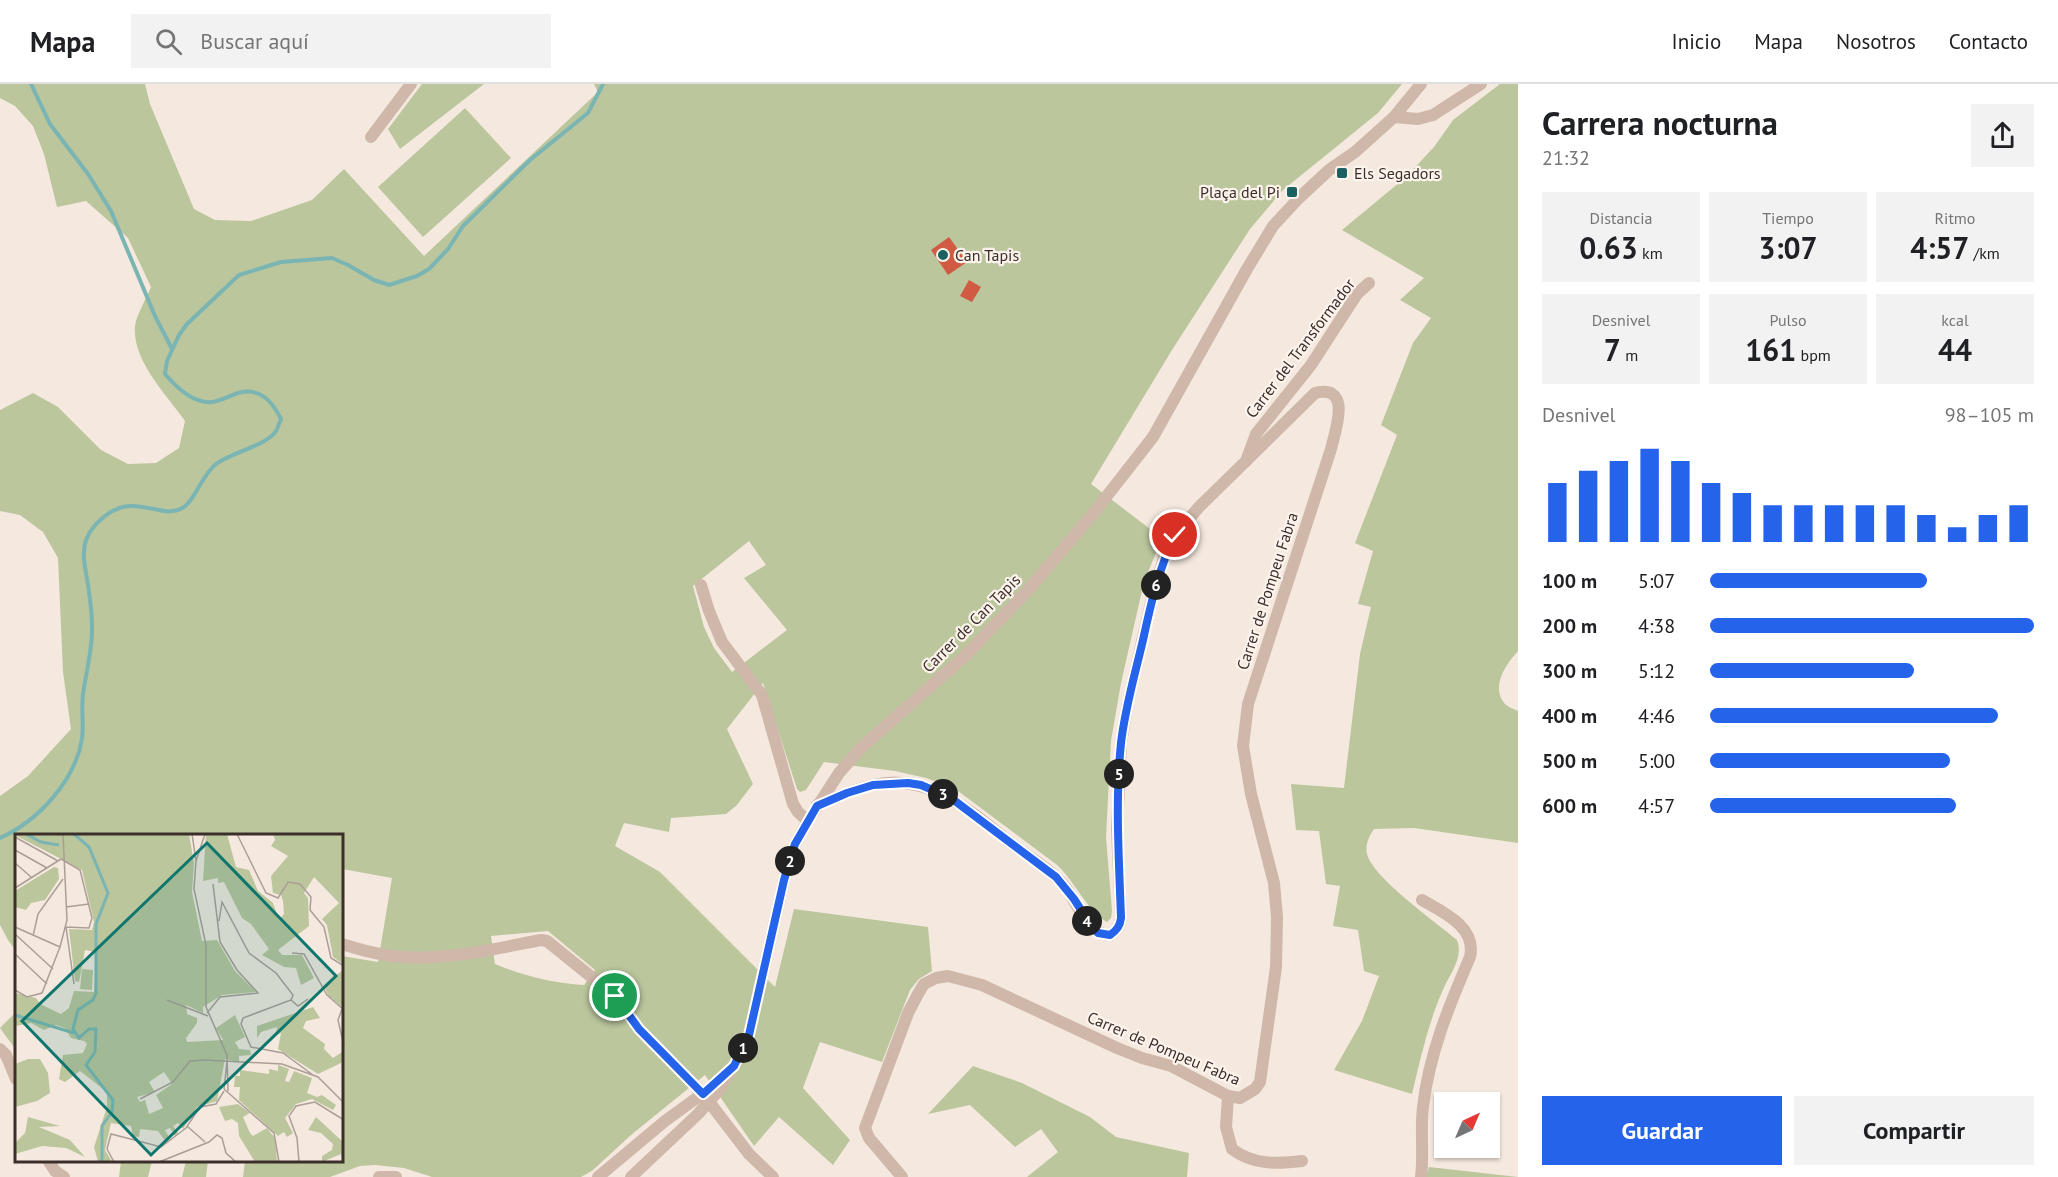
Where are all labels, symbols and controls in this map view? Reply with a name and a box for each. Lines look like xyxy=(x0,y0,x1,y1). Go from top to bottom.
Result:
search box xyxy=(131,14,551,68)
text: Mapa xyxy=(30,23,95,60)
icon: search xyxy=(152,25,185,58)
text: Buscar aquí xyxy=(200,27,309,55)
text: Inicio xyxy=(1672,28,1721,55)
text: Mapa xyxy=(1754,28,1803,55)
text: Nosotros xyxy=(1836,28,1916,55)
text: Contacto xyxy=(1949,28,2028,55)
text: Carrera nocturna xyxy=(1542,101,1778,144)
button: share xyxy=(1971,104,2034,167)
text: 21:32 xyxy=(1542,145,1590,171)
place label: Els Segadors xyxy=(1354,163,1441,183)
marker: Els Segadors xyxy=(1335,166,1349,180)
place label: Plaça del Pi xyxy=(1200,182,1280,202)
marker: Plaça del Pi xyxy=(1285,185,1299,199)
text: Distancia xyxy=(1589,208,1653,228)
text: Tiempo xyxy=(1762,208,1814,228)
text: Ritmo xyxy=(1935,208,1975,228)
text: 0.63 xyxy=(1579,228,1638,267)
text: 3:07 xyxy=(1758,228,1818,267)
text: 4:57 xyxy=(1910,228,1969,267)
text: km xyxy=(1638,243,1663,263)
text: /km xyxy=(1969,243,2000,263)
place label: Can Tapis xyxy=(955,245,1019,265)
marker: Can Tapis xyxy=(936,248,950,262)
street label: Carrer del Transformador xyxy=(1241,274,1359,422)
text: Desnivel xyxy=(1592,310,1650,330)
text: Pulso xyxy=(1770,310,1807,330)
text: kcal xyxy=(1941,310,1969,330)
text: 7 xyxy=(1604,330,1621,369)
text: 161 xyxy=(1745,330,1796,369)
text: 44 xyxy=(1938,330,1972,369)
text: m xyxy=(1621,345,1638,365)
text: bpm xyxy=(1796,345,1831,365)
text: Desnivel xyxy=(1542,402,1615,428)
text: 98–105 m xyxy=(1945,402,2034,428)
pin xyxy=(1149,509,1200,560)
street label: Carrer de Pompeu Fabra xyxy=(1232,510,1302,672)
icon: check xyxy=(1158,518,1191,551)
text: 100 m xyxy=(1542,568,1597,594)
text: 5:07 xyxy=(1638,568,1675,594)
street label: Carrer de Can Tapis xyxy=(918,570,1024,676)
pin: 6 xyxy=(1141,570,1171,600)
text: 6 xyxy=(1151,575,1161,595)
text: 200 m xyxy=(1542,613,1597,639)
text: 4:38 xyxy=(1638,613,1675,639)
text: 300 m xyxy=(1542,658,1597,684)
text: 5:12 xyxy=(1638,658,1675,684)
text: 400 m xyxy=(1542,703,1597,729)
text: 4:46 xyxy=(1638,703,1675,729)
text: 500 m xyxy=(1542,748,1597,774)
text: 5:00 xyxy=(1638,748,1675,774)
pin: 5 xyxy=(1104,759,1134,789)
text: 5 xyxy=(1114,764,1124,784)
pin: 3 xyxy=(928,779,958,809)
text: 3 xyxy=(938,784,948,804)
text: 600 m xyxy=(1542,793,1597,819)
text: 4:57 xyxy=(1638,793,1675,819)
inset map xyxy=(15,834,344,1162)
pin: 2 xyxy=(775,846,805,876)
text: 2 xyxy=(785,851,795,871)
pin: 4 xyxy=(1072,906,1102,936)
text: 4 xyxy=(1082,911,1092,931)
pin xyxy=(589,970,640,1021)
icon: arrive xyxy=(598,979,631,1012)
street label: Carrer de Pompeu Fabra xyxy=(1084,1007,1244,1089)
pin: 1 xyxy=(728,1033,758,1063)
text: 1 xyxy=(738,1038,748,1058)
north arrow xyxy=(1434,1092,1500,1158)
map controls xyxy=(1434,1092,1500,1158)
button: Guardar xyxy=(1542,1096,1782,1165)
button: Compartir xyxy=(1794,1096,2034,1165)

